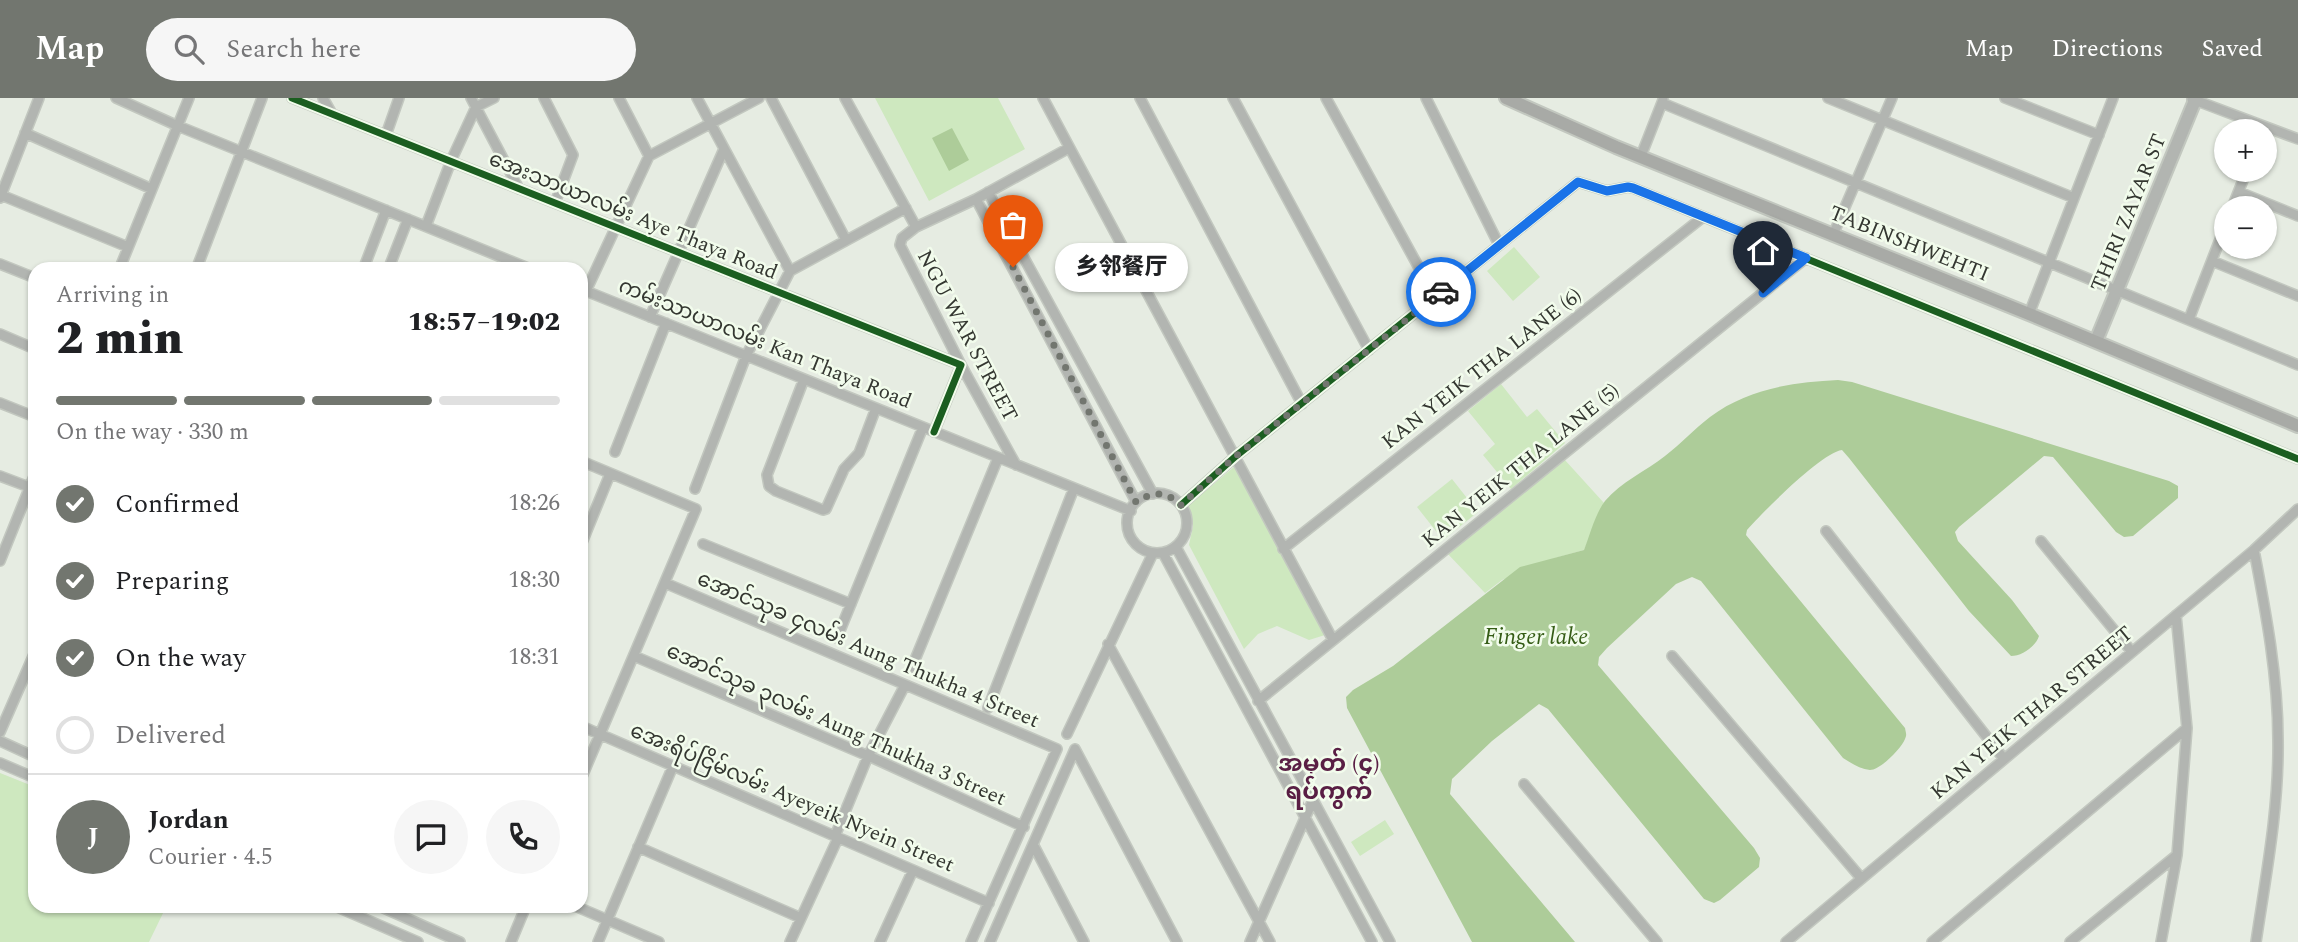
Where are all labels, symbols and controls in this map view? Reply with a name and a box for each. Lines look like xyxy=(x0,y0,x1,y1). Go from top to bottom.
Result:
search box xyxy=(146,18,636,81)
text: Map xyxy=(35,24,104,74)
text: Search here xyxy=(226,29,361,69)
icon: search xyxy=(170,30,208,68)
text: Map xyxy=(1965,31,2013,67)
text: Directions xyxy=(2051,31,2163,67)
text: Saved xyxy=(2201,31,2263,67)
map controls xyxy=(2214,119,2277,259)
button: + xyxy=(2214,119,2277,182)
street label: THIRI ZAYAR ST xyxy=(2083,129,2175,297)
street label: အေးသာယာလမ်း Aye Thaya Road xyxy=(484,142,783,289)
pin xyxy=(983,195,1043,267)
button: − xyxy=(2214,196,2277,259)
street label: TABINSHWEHTI xyxy=(1824,197,1994,291)
icon: bag xyxy=(994,206,1032,244)
pin xyxy=(1733,221,1793,293)
icon: home xyxy=(1744,232,1782,270)
callout: 乡邻餐厅 xyxy=(1055,242,1188,292)
street label: NGU WAR STREET xyxy=(908,244,1026,428)
text: 乡邻餐厅 xyxy=(1076,250,1168,285)
courier xyxy=(1406,257,1476,327)
street label: ကမ်းသာယာလမ်း Kan Thaya Road xyxy=(614,269,917,418)
icon: car xyxy=(1422,273,1460,311)
text: Arriving in xyxy=(56,278,169,313)
street label: KAN YEIK THA LANE (6) xyxy=(1375,280,1589,458)
text: 18:57–19:02 xyxy=(408,302,560,342)
text: 2 min xyxy=(56,304,183,374)
street label: KAN YEIK THA LANE (5) xyxy=(1415,376,1627,556)
text: On the way · 330 m xyxy=(56,415,249,450)
text: Confirmed xyxy=(115,484,240,524)
icon: check xyxy=(56,485,94,523)
text: 18:26 xyxy=(508,486,560,521)
text: Preparing xyxy=(115,561,229,601)
icon: check xyxy=(56,562,94,600)
street label: အောင်သုခ ၄လမ်း Aung Thukha 4 Street xyxy=(692,562,1045,737)
text: 18:30 xyxy=(508,563,560,598)
street label: KAN YEIK THAR STREET xyxy=(1924,618,2140,808)
water label: Finger lake xyxy=(1484,620,1588,655)
street label: အောင်သုခ ၃လမ်း Aung Thukha 3 Street xyxy=(661,634,1012,815)
text: On the way xyxy=(115,638,246,678)
icon: check xyxy=(56,639,94,677)
text: 18:31 xyxy=(508,640,560,675)
street label: အေးရိပ်ငြိမ်လမ်း Ayeyeik Nyein Street xyxy=(625,714,959,881)
text: Delivered xyxy=(115,715,226,755)
district label: အမှတ် (၄) ရပ်ကွက် xyxy=(1278,746,1380,810)
text: Jordan xyxy=(148,800,229,840)
button: chat xyxy=(394,800,468,874)
button: phone xyxy=(486,800,560,874)
text: J xyxy=(87,817,99,857)
text: Courier · 4.5 xyxy=(148,840,273,875)

